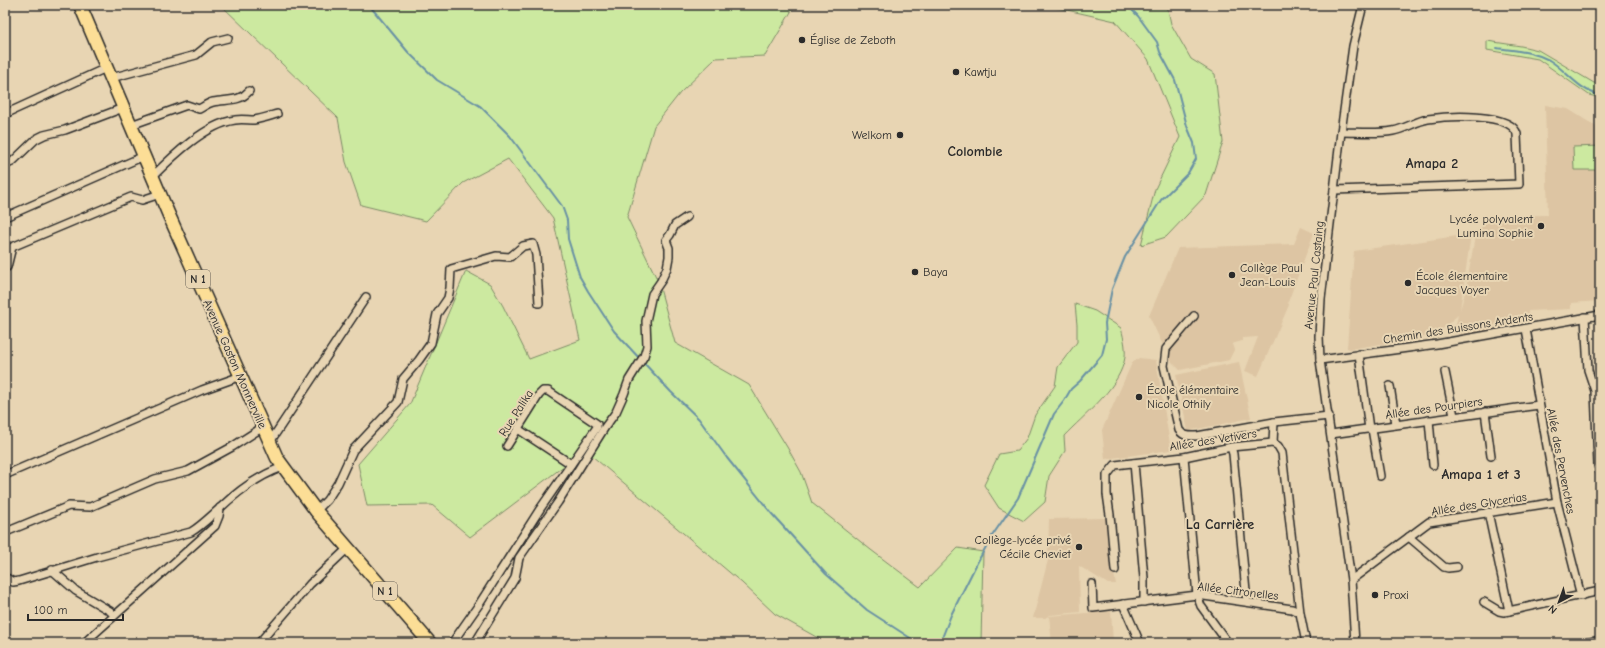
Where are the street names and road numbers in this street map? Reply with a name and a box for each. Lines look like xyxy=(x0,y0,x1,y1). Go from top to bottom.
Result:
street label: Avenue Paul Castaing xyxy=(1301,220,1327,330)
road number: N 1 xyxy=(186,270,210,288)
street label: Avenue Gaston Monnerville xyxy=(200,297,270,431)
street label: Chemin des Buissons Ardents xyxy=(1382,309,1534,347)
street label: Rue Palika xyxy=(496,387,536,439)
street label: Allée des Pourpiers xyxy=(1385,394,1483,422)
street label: Allée des Pervenches xyxy=(1544,407,1578,515)
street label: Allée des Vetivers xyxy=(1168,426,1258,454)
street label: Allée des Glycerias xyxy=(1430,490,1528,518)
street label: Allée Citronelles xyxy=(1197,579,1279,603)
road number: N 1 xyxy=(373,582,397,600)

